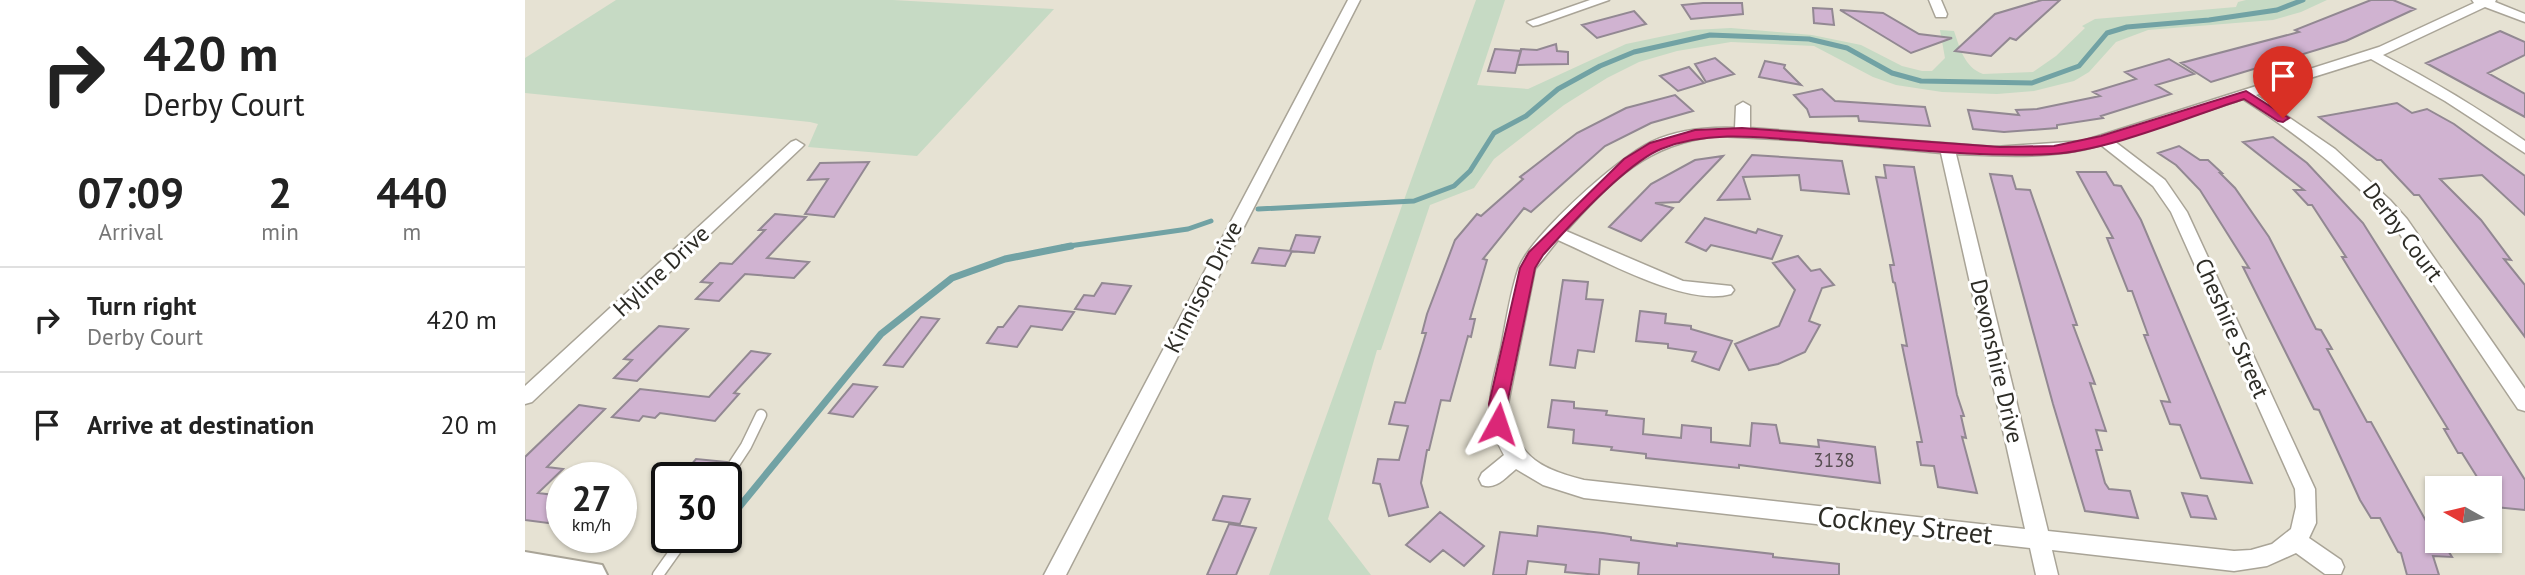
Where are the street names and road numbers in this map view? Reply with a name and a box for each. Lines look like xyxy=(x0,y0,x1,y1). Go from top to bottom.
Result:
street label: Derby Court xyxy=(2357,177,2450,287)
street label: Kinnison Drive xyxy=(1157,216,1248,357)
street label: Hyline Drive xyxy=(607,219,715,323)
street label: Cheshire Street xyxy=(2189,253,2276,402)
street label: Devonshire Drive xyxy=(1965,276,2030,446)
street label: Cockney Street xyxy=(1816,497,1995,552)

